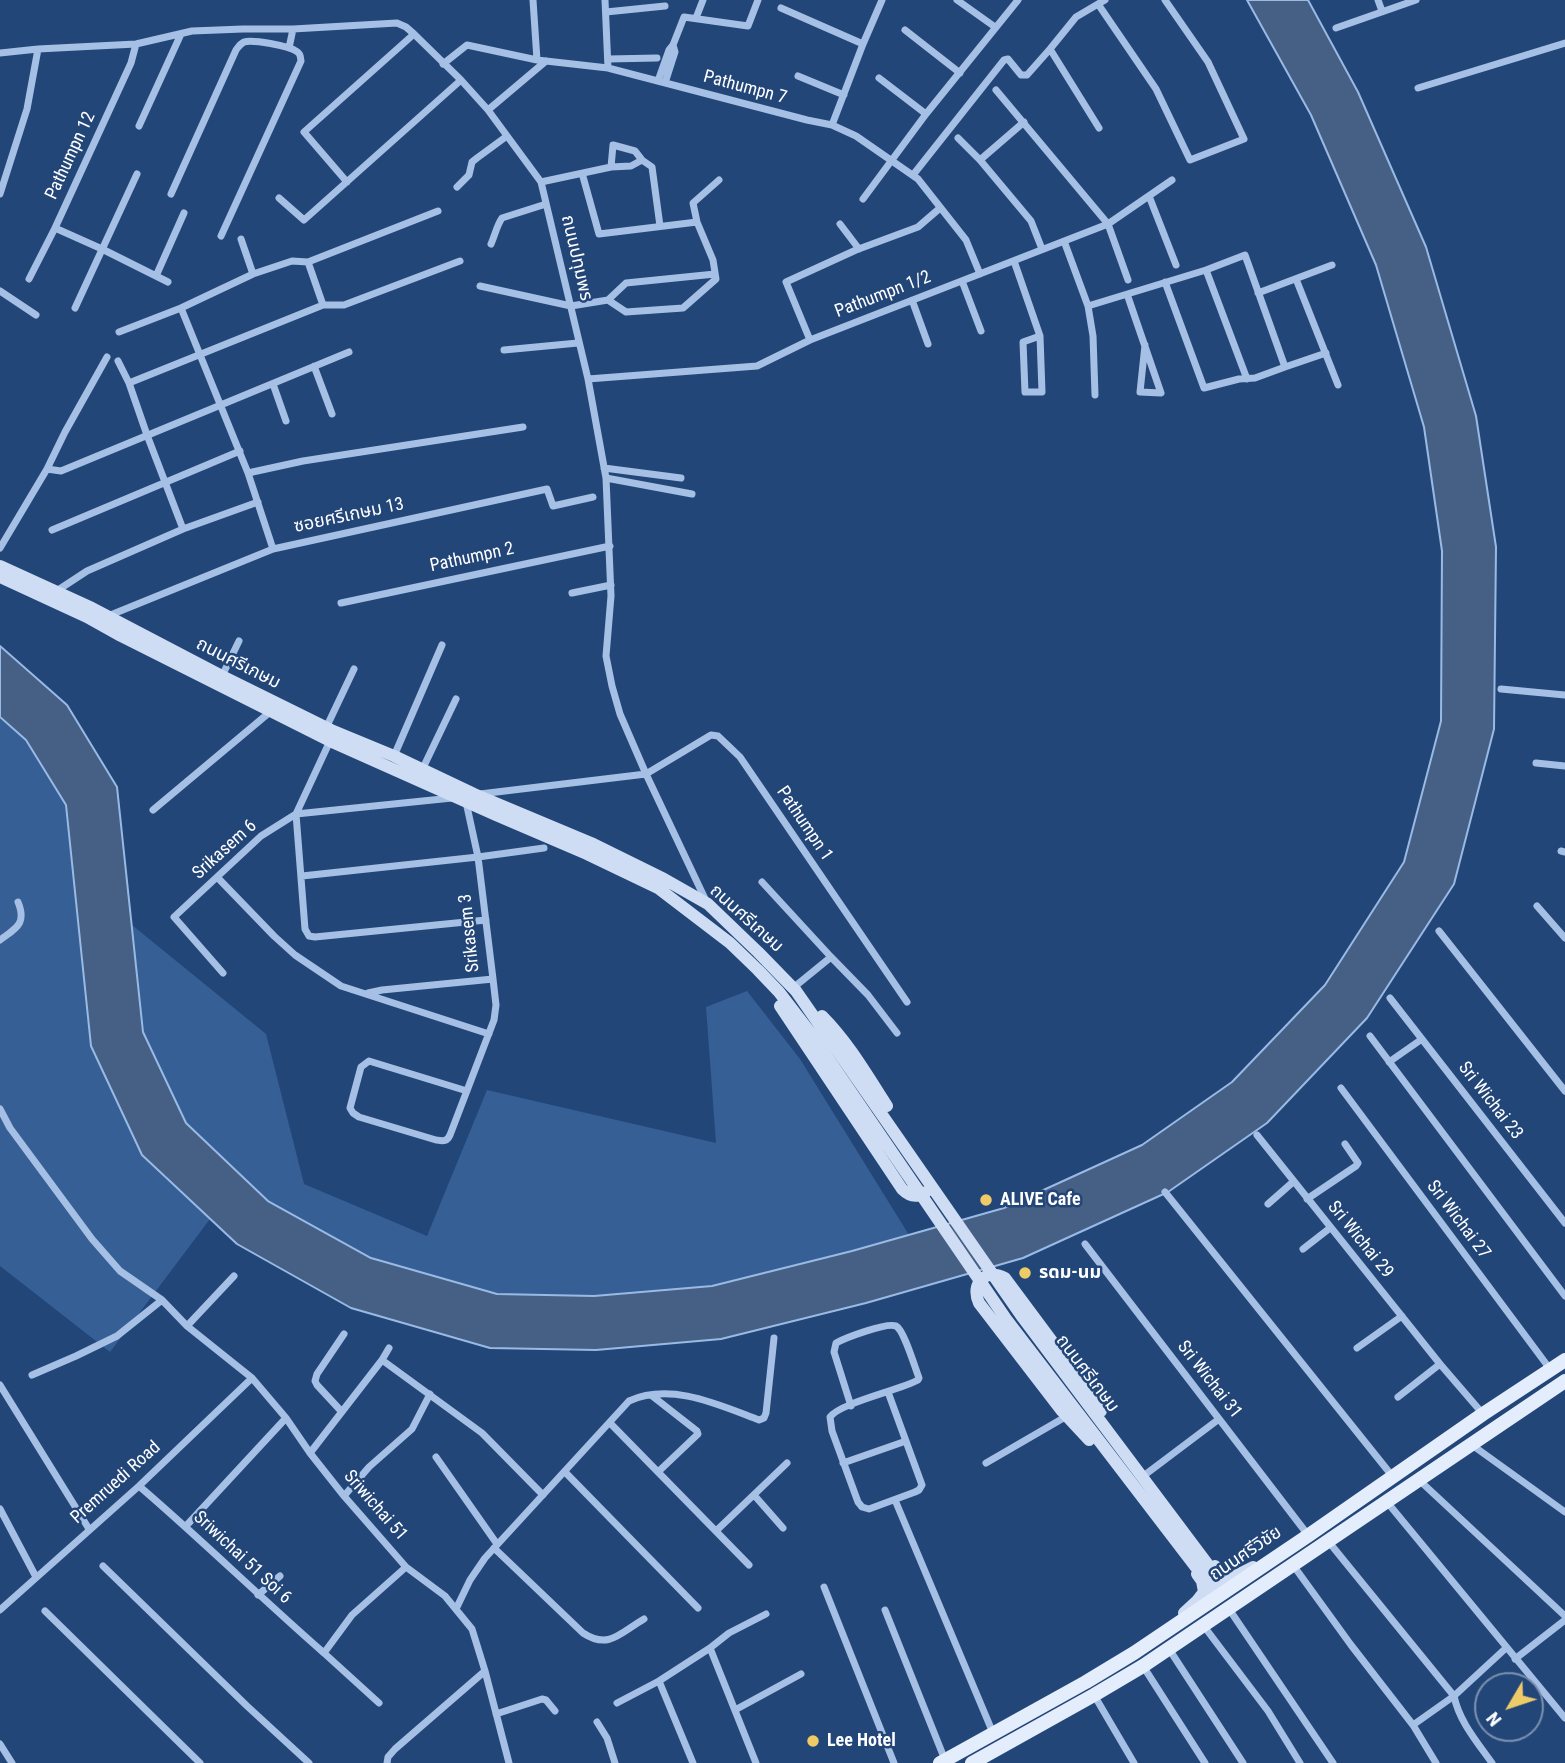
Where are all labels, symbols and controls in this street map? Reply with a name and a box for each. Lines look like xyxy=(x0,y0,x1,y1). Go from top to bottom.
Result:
street label: Pathumpn 7 xyxy=(701,67,789,109)
street label: Pathumpn 12 xyxy=(41,109,101,203)
street label: ถนนปทุมพร xyxy=(556,213,596,303)
street label: Pathumpn 1/2 xyxy=(832,267,934,323)
street label: ซอยศรีเกษม 13 xyxy=(292,494,406,538)
street label: Pathumpn 2 xyxy=(428,539,516,577)
street label: ถนนศรีเกษม xyxy=(192,634,284,694)
street label: Pathumpn 1 xyxy=(771,783,837,865)
street label: Srikasem 6 xyxy=(188,816,262,884)
street label: ถนนศรีเกษม xyxy=(705,880,787,958)
street label: Srikasem 3 xyxy=(455,893,485,973)
street label: Sri Wichai 23 xyxy=(1453,1058,1527,1144)
street label: Sri Wichai 27 xyxy=(1422,1177,1494,1263)
place label: ALIVE Cafe xyxy=(1000,1189,1081,1211)
marker: ALIVE Cafe xyxy=(978,1192,994,1208)
street label: Sri Wichai 29 xyxy=(1322,1197,1398,1283)
place label: รดม-นม xyxy=(1039,1262,1101,1284)
marker: รดม-นม xyxy=(1017,1265,1033,1281)
street label: ถนนศรีเกษม xyxy=(1051,1331,1123,1417)
street label: Sri Wichai 31 xyxy=(1172,1337,1246,1423)
street label: Premruedi Road xyxy=(67,1437,165,1529)
street label: Sriwichai 51 xyxy=(338,1466,412,1546)
street label: Sriwichai 51 Soi 6 xyxy=(189,1507,295,1609)
street label: ถนนศรีวิชัย xyxy=(1206,1522,1286,1586)
north arrow xyxy=(1474,1672,1544,1742)
text: N xyxy=(1481,1708,1506,1731)
place label: Lee Hotel xyxy=(827,1730,896,1752)
marker: Lee Hotel xyxy=(805,1733,821,1749)

